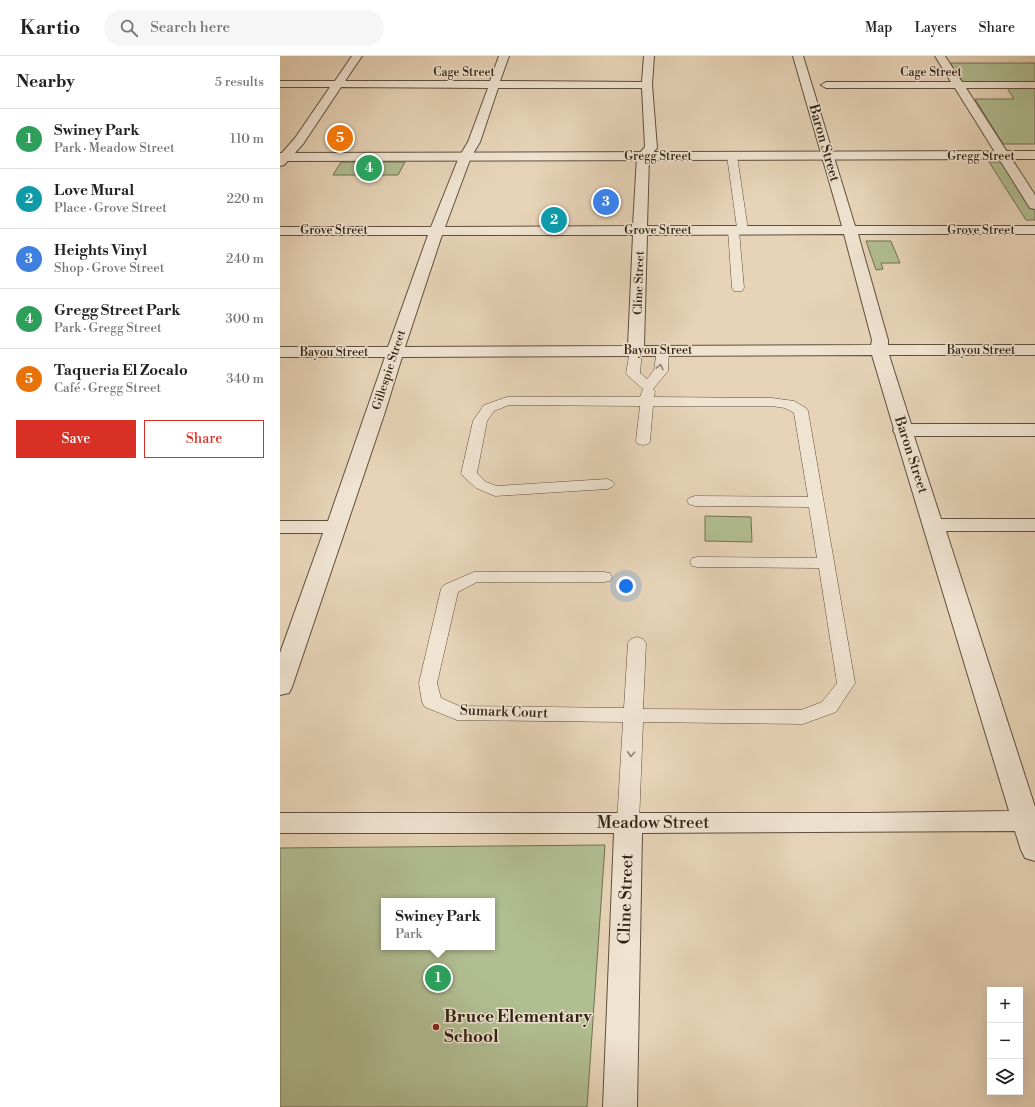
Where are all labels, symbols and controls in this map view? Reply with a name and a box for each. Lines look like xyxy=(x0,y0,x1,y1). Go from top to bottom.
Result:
search box xyxy=(104,10,384,46)
text: Kartio xyxy=(20,16,80,40)
icon: search xyxy=(118,17,140,39)
text: Search here xyxy=(150,18,230,37)
text: Map xyxy=(865,19,892,37)
text: Layers xyxy=(914,19,957,37)
text: Share xyxy=(979,19,1015,37)
street label: Cage Street xyxy=(433,65,496,80)
street label: Cage Street xyxy=(900,65,963,80)
text: Nearby xyxy=(16,71,75,93)
text: 5 results xyxy=(215,74,264,90)
street label: Baron Street xyxy=(804,101,844,184)
text: Swiney Park xyxy=(54,121,140,140)
pin: 5 xyxy=(327,123,353,153)
text: 1 xyxy=(26,131,32,147)
text: 110 m xyxy=(230,131,264,147)
text: Park · Meadow Street xyxy=(54,140,175,156)
street label: Gregg Street xyxy=(624,149,692,164)
street label: Gregg Street xyxy=(947,149,1015,164)
pin: 4 xyxy=(356,153,382,183)
text: Love Mural xyxy=(54,181,134,200)
pin: 3 xyxy=(593,187,619,217)
text: 2 xyxy=(25,191,33,207)
text: 220 m xyxy=(226,191,264,207)
text: Place · Grove Street xyxy=(54,200,167,216)
pin: 2 xyxy=(541,205,567,235)
street label: Grove Street xyxy=(300,223,368,238)
street label: Grove Street xyxy=(624,223,692,238)
street label: Grove Street xyxy=(947,223,1015,238)
text: Heights Vinyl xyxy=(54,241,147,260)
street label: Cline Street xyxy=(630,250,648,315)
text: 3 xyxy=(25,251,33,267)
text: 240 m xyxy=(226,251,264,267)
text: Shop · Grove Street xyxy=(54,260,164,276)
text: Gregg Street Park xyxy=(54,301,181,320)
text: 4 xyxy=(25,311,33,327)
text: 300 m xyxy=(226,311,264,327)
text: Park · Gregg Street xyxy=(54,320,162,336)
street label: Gillespie Street xyxy=(369,327,409,412)
street label: Bayou Street xyxy=(623,343,693,358)
street label: Bayou Street xyxy=(946,343,1016,358)
street label: Bayou Street xyxy=(299,345,369,360)
text: Taqueria El Zocalo xyxy=(54,361,188,380)
one-way arrow xyxy=(656,363,664,370)
text: 5 xyxy=(25,371,33,387)
text: 340 m xyxy=(226,371,264,387)
text: Café · Gregg Street xyxy=(54,380,161,396)
street label: Baron Street xyxy=(890,413,932,496)
button: Save xyxy=(16,420,136,458)
button: Share xyxy=(144,420,264,458)
your location xyxy=(616,576,636,596)
street label: Sumark Court xyxy=(460,701,548,723)
one-way arrow xyxy=(627,751,636,757)
street label: Meadow Street xyxy=(597,812,709,834)
street label: Cline Street xyxy=(613,853,639,945)
popup xyxy=(381,898,495,950)
text: Swiney Park xyxy=(395,907,481,926)
text: Park xyxy=(395,926,422,942)
pin: 1 xyxy=(425,963,451,993)
map controls xyxy=(987,987,1023,1095)
button: + xyxy=(987,987,1023,1023)
place label: Bruce Elementary School xyxy=(444,1006,592,1048)
marker: Bruce Elementary School xyxy=(431,1022,441,1032)
button: − xyxy=(987,1023,1023,1059)
button: layers xyxy=(987,1059,1023,1095)

